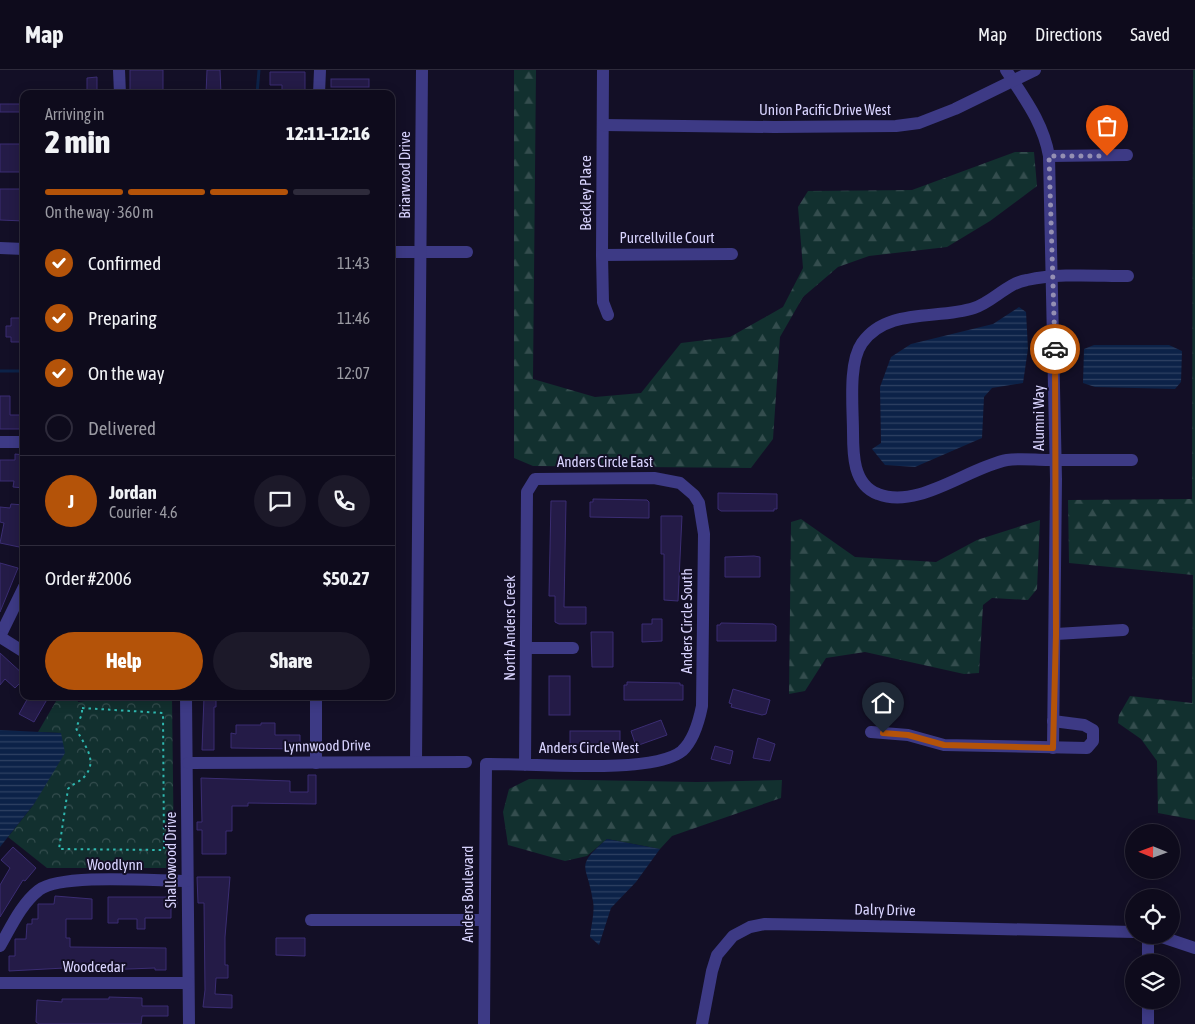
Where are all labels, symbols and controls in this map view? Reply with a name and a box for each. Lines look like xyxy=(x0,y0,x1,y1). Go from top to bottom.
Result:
text: Map xyxy=(25,21,64,48)
text: Map xyxy=(978,24,1007,45)
text: Directions xyxy=(1035,24,1102,45)
text: Saved xyxy=(1130,24,1170,45)
street label: Union Pacific Drive West xyxy=(759,101,891,118)
text: Arriving in xyxy=(45,105,105,123)
pin xyxy=(1086,105,1128,156)
icon: bag xyxy=(1093,112,1121,140)
text: 12:11–12:16 xyxy=(286,122,370,144)
text: 2 min xyxy=(45,123,110,160)
street label: Briarwood Drive xyxy=(396,131,413,219)
street label: Beckley Place xyxy=(577,155,594,231)
text: On the way · 360 m xyxy=(45,203,154,221)
street label: Purcellville Court xyxy=(619,229,715,246)
icon: check xyxy=(45,249,73,277)
text: Confirmed xyxy=(88,252,161,274)
text: 11:43 xyxy=(337,254,370,272)
icon: check xyxy=(45,304,73,332)
text: Preparing xyxy=(88,307,157,329)
text: 11:46 xyxy=(337,309,370,327)
courier xyxy=(1030,324,1080,374)
icon: car xyxy=(1041,335,1069,363)
icon: check xyxy=(45,359,73,387)
text: On the way xyxy=(88,362,165,384)
text: 12:07 xyxy=(337,364,370,382)
street label: Alumni Way xyxy=(1030,385,1047,451)
text: Delivered xyxy=(88,417,156,439)
street label: Anders Circle East xyxy=(557,453,653,470)
button: chat xyxy=(254,475,306,527)
button: phone xyxy=(318,475,370,527)
text: Jordan xyxy=(109,481,157,503)
text: J xyxy=(68,490,74,512)
text: Courier · 4.6 xyxy=(109,503,178,521)
text: Order #2006 xyxy=(45,567,132,589)
text: $50.27 xyxy=(323,567,370,589)
street label: Anders Circle South xyxy=(678,568,695,674)
street label: North Anders Creek xyxy=(501,575,518,681)
button: Help xyxy=(45,632,203,690)
button: Share xyxy=(213,632,370,690)
pin xyxy=(862,682,904,733)
icon: home xyxy=(869,689,897,717)
street label: Lynnwood Drive xyxy=(283,736,371,755)
street label: Anders Circle West xyxy=(539,739,639,756)
street label: Shallowood Drive xyxy=(162,812,179,908)
north arrow xyxy=(1125,824,1180,879)
map controls xyxy=(1125,824,1180,1009)
street label: Anders Boulevard xyxy=(459,846,476,942)
street label: Woodlynn xyxy=(87,856,143,873)
button: locate xyxy=(1125,889,1180,944)
street label: Dalry Drive xyxy=(854,900,916,919)
button: layers xyxy=(1125,954,1180,1009)
street label: Woodcedar xyxy=(63,958,126,975)

